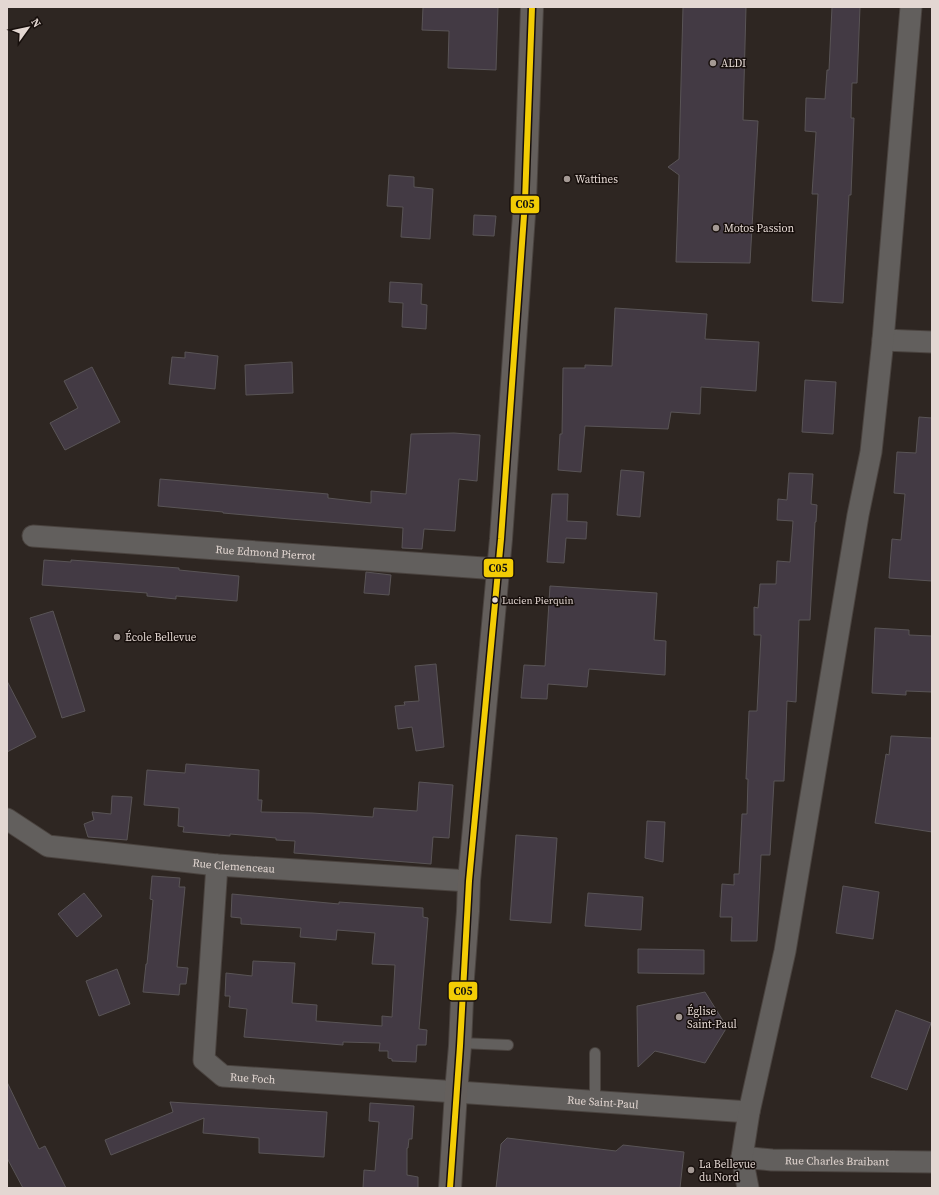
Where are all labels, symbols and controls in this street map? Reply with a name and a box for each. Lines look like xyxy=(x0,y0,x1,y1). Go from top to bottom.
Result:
north arrow xyxy=(8,8,48,48)
text: N xyxy=(27,15,44,30)
place label: ALDI xyxy=(721,56,746,71)
marker: ALDI xyxy=(708,58,718,68)
place label: Wattines xyxy=(575,172,618,187)
marker: Wattines xyxy=(562,174,572,184)
line badge: C05 xyxy=(510,195,540,214)
text: C05 xyxy=(516,197,534,212)
place label: Motos Passion xyxy=(724,221,795,236)
marker: Motos Passion xyxy=(711,223,721,233)
street label: Rue Edmond Pierrot xyxy=(215,541,316,564)
line badge: C05 xyxy=(483,558,514,578)
text: C05 xyxy=(489,561,507,576)
place label: Lucien Pierquin xyxy=(502,594,573,607)
marker: Lucien Pierquin xyxy=(490,595,500,605)
place label: École Bellevue xyxy=(125,630,197,645)
marker: École Bellevue xyxy=(112,632,122,642)
street label: Rue Clemenceau xyxy=(192,855,276,876)
line badge: C05 xyxy=(448,981,478,1001)
text: C05 xyxy=(454,984,472,999)
place label: Église Saint-Paul xyxy=(687,1004,737,1032)
marker: Église Saint-Paul xyxy=(674,1012,684,1022)
street label: Rue Foch xyxy=(229,1069,276,1087)
street label: Rue Saint-Paul xyxy=(567,1092,639,1112)
street label: Rue Charles Braibant xyxy=(785,1153,889,1169)
place label: La Bellevue du Nord xyxy=(699,1157,756,1185)
marker: La Bellevue du Nord xyxy=(686,1165,696,1175)

